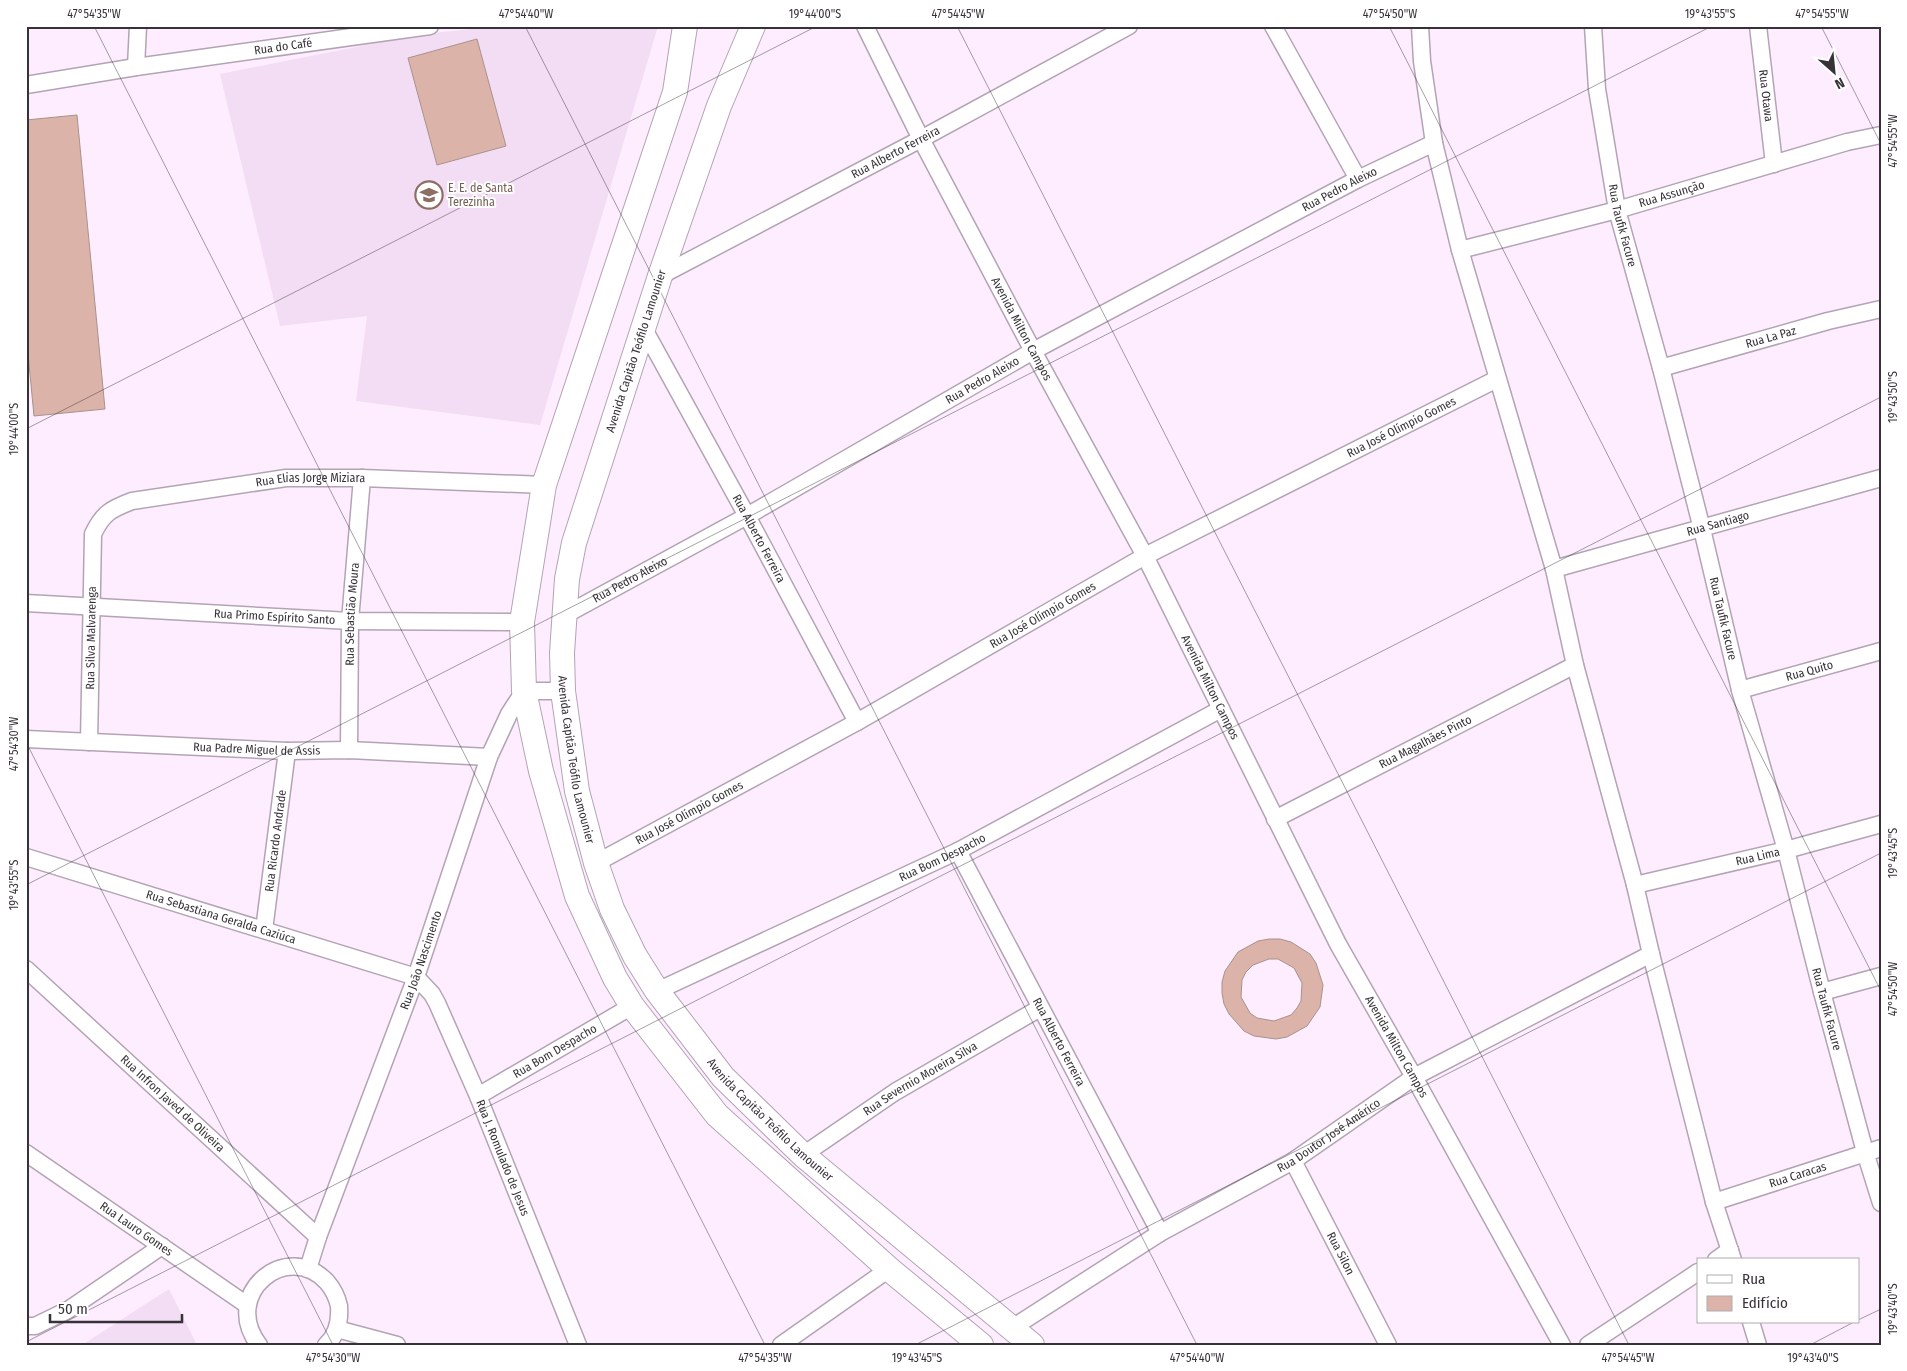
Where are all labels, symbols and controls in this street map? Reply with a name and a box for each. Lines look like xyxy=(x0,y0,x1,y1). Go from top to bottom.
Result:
text: 47°54'35"W xyxy=(67,7,121,21)
text: 47°54'40"W xyxy=(499,7,553,21)
text: 19°44'00"S xyxy=(789,7,841,21)
text: 47°54'45"W xyxy=(931,7,985,21)
text: 47°54'50"W xyxy=(1363,7,1417,21)
text: 19°43'55"S xyxy=(1685,7,1735,21)
text: 47°54'55"W xyxy=(1795,7,1849,21)
street label: Rua do Café xyxy=(253,36,313,57)
north arrow xyxy=(1810,48,1860,98)
street label: Rua Otawa xyxy=(1756,69,1776,122)
text: N xyxy=(1832,74,1847,93)
text: 47°54'55"W xyxy=(1886,114,1900,168)
street label: Rua Alberto Ferreira xyxy=(849,123,942,181)
street label: Rua Pedro Aleixo xyxy=(1300,164,1379,214)
street label: Rua Assunção xyxy=(1637,178,1706,210)
school or university icon: E. E. de Santa Terezinha xyxy=(414,180,444,210)
place label: E. E. de Santa Terezinha xyxy=(448,181,513,209)
street label: Rua Taufik Facure xyxy=(1606,183,1640,268)
street label: Avenida Capitão Teófilo Lamounier xyxy=(603,267,669,434)
street label: Avenida Milton Campos xyxy=(988,275,1055,383)
street label: Rua La Paz xyxy=(1744,323,1798,351)
street label: Rua Pedro Aleixo xyxy=(943,353,1022,407)
text: 19°43'50"S xyxy=(1886,371,1900,423)
street label: Rua José Olímpio Gomes xyxy=(1345,394,1458,460)
text: 19°44'00"S xyxy=(7,403,21,455)
street label: Rua Elias Jorge Miziara xyxy=(255,471,366,489)
street label: Rua Alberto Ferreira xyxy=(730,492,788,585)
street label: Rua Santiago xyxy=(1685,508,1751,539)
street label: Rua Pedro Aleixo xyxy=(590,554,670,606)
street label: Rua Sebastião Moura xyxy=(343,562,362,666)
street label: Rua Taufik Facure xyxy=(1707,576,1740,662)
street label: Rua José Olímpio Gomes xyxy=(987,579,1098,651)
street label: Rua Silva Malvarenga xyxy=(83,586,99,690)
street label: Rua Primo Espírito Santo xyxy=(213,606,336,627)
street label: Avenida Milton Campos xyxy=(1178,633,1242,742)
street label: Rua Quito xyxy=(1784,658,1835,684)
street label: Avenida Capitão Teófilo Lamounier xyxy=(556,675,598,846)
street label: Rua Magalhães Pinto xyxy=(1377,712,1474,771)
text: 47°54'30"W xyxy=(7,717,21,771)
street label: Rua Padre Miguel de Assis xyxy=(193,740,320,758)
street label: Rua José Olímpio Gomes xyxy=(633,778,745,847)
street label: Rua Ricardo Andrade xyxy=(262,789,289,893)
text: 19°43'45"S xyxy=(1886,828,1900,878)
street label: Rua Bom Despacho xyxy=(897,830,988,884)
street label: Rua Lima xyxy=(1734,845,1781,868)
text: 19°43'55"S xyxy=(7,860,21,910)
street label: Rua Sebastiana Geralda Caziúca xyxy=(144,887,298,947)
street label: Rua João Nascimento xyxy=(397,909,445,1012)
text: 47°54'50"W xyxy=(1886,962,1900,1016)
street label: Rua Taufik Facure xyxy=(1809,966,1844,1052)
street label: Avenida Milton Campos xyxy=(1362,993,1431,1100)
street label: Rua Alberto Ferreira xyxy=(1030,995,1088,1089)
street label: Rua Bom Despacho xyxy=(511,1021,599,1081)
street label: Rua Severnio Moreira Silva xyxy=(861,1039,980,1119)
street label: Rua Infron Javed de Oliveira xyxy=(118,1052,228,1155)
street label: Avenida Capitão Teófilo Lamounier xyxy=(704,1056,837,1185)
street label: Rua Doutor José Américo xyxy=(1275,1096,1383,1175)
street label: Rua J. Romulado de Jesus xyxy=(473,1098,532,1218)
street label: Rua Caracas xyxy=(1767,1159,1828,1191)
street label: Rua Lauro Gomes xyxy=(97,1199,176,1259)
street label: Rua Silon xyxy=(1324,1230,1358,1277)
legend xyxy=(1697,1258,1860,1324)
text: Rua xyxy=(1742,1270,1765,1288)
text: 19°43'40"S xyxy=(1886,1283,1900,1335)
scale bar xyxy=(50,1291,182,1323)
text: Edifício xyxy=(1742,1294,1788,1312)
text: 50 m xyxy=(58,1300,88,1318)
text: 47°54'30"W xyxy=(306,1351,360,1365)
text: 47°54'35"W xyxy=(738,1351,792,1365)
text: 19°43'45"S xyxy=(892,1351,942,1365)
text: 47°54'40"W xyxy=(1170,1351,1224,1365)
text: 47°54'45"W xyxy=(1601,1351,1655,1365)
text: 19°43'40"S xyxy=(1787,1351,1839,1365)

